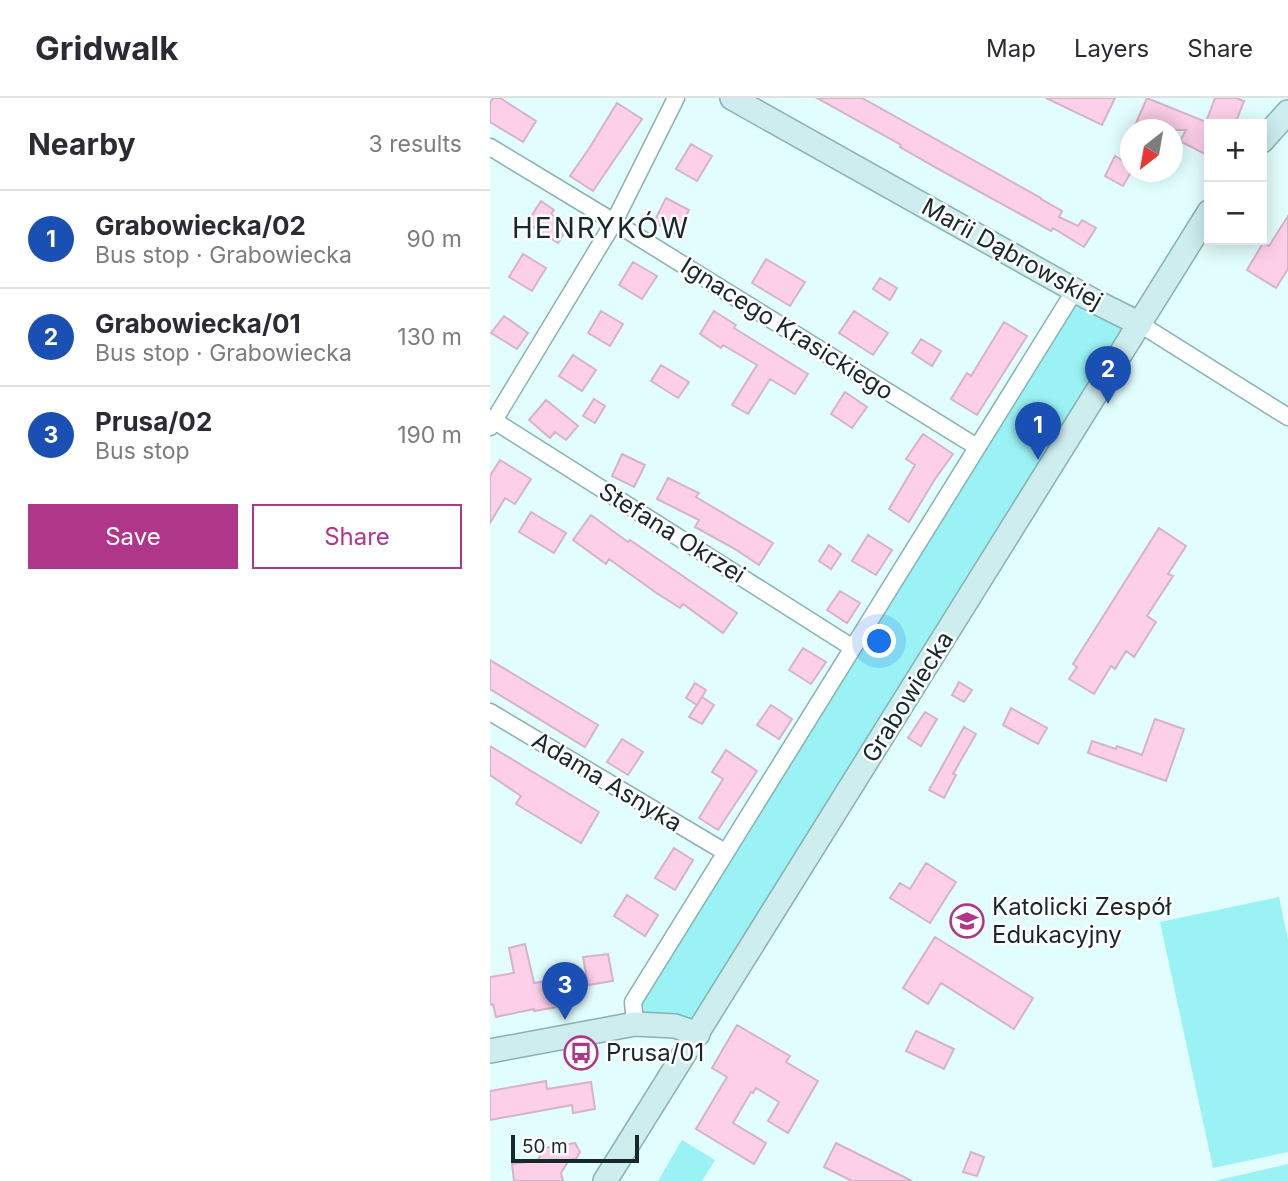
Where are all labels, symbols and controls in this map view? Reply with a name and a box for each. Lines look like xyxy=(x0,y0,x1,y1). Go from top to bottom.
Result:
text: Gridwalk xyxy=(35,28,178,68)
text: Map xyxy=(986,34,1036,63)
text: Layers xyxy=(1074,34,1149,63)
text: Share xyxy=(1187,34,1253,63)
north arrow xyxy=(1120,119,1183,182)
map controls xyxy=(1204,119,1267,245)
button: + xyxy=(1204,119,1267,182)
text: Nearby xyxy=(28,126,136,162)
text: 3 results xyxy=(369,130,462,158)
button: − xyxy=(1204,182,1267,245)
street label: Marii Dąbrowskiej xyxy=(917,192,1108,315)
text: Grabowiecka/02 xyxy=(95,210,306,241)
district label: HENRYKÓW xyxy=(512,211,690,245)
text: 1 xyxy=(46,225,56,253)
text: 90 m xyxy=(407,225,462,253)
text: Bus stop · Grabowiecka xyxy=(95,241,352,269)
street label: Ignacego Krasickiego xyxy=(676,251,899,406)
text: Grabowiecka/01 xyxy=(95,308,301,339)
text: 2 xyxy=(44,323,58,351)
text: 130 m xyxy=(397,323,462,351)
text: Bus stop · Grabowiecka xyxy=(95,339,352,367)
pin: 2 xyxy=(1085,346,1131,404)
pin: 1 xyxy=(1015,402,1061,460)
text: Prusa/02 xyxy=(95,406,212,437)
text: 3 xyxy=(44,421,58,449)
text: 190 m xyxy=(397,421,462,449)
text: Bus stop xyxy=(95,437,190,465)
street label: Stefana Okrzei xyxy=(594,476,751,589)
button: Save xyxy=(28,504,238,569)
button: Share xyxy=(252,504,462,569)
your location xyxy=(862,624,896,658)
street label: Grabowiecka xyxy=(856,626,959,768)
street label: Adama Asnyka xyxy=(527,726,687,838)
place label: Katolicki Zespół Edukacyjny xyxy=(992,892,1172,949)
school or university icon: Katolicki Zespół Edukacyjny xyxy=(948,902,986,940)
pin: 3 xyxy=(542,962,588,1020)
bus stop icon: Prusa/01 xyxy=(562,1034,600,1072)
place label: Prusa/01 xyxy=(606,1038,704,1067)
scale bar xyxy=(511,1132,639,1164)
text: 50 m xyxy=(522,1135,568,1158)

